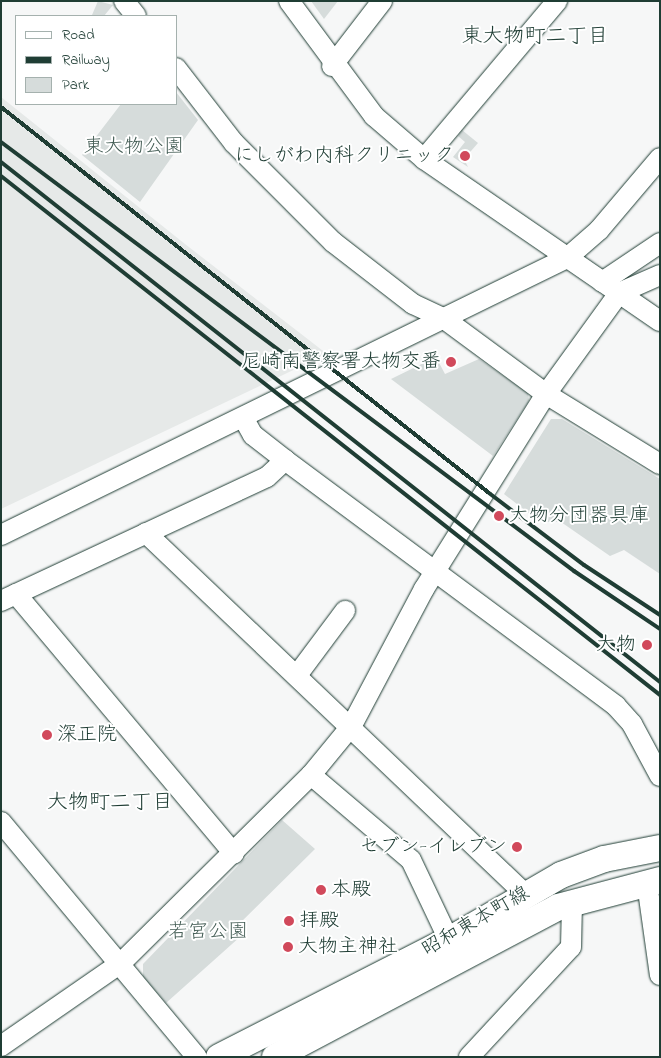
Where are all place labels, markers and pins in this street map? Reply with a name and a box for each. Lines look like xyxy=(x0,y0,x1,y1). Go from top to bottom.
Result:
place label: にしがわ内科クリニック xyxy=(234,144,454,168)
marker: にしがわ内科クリニック xyxy=(458,149,472,163)
place label: 尼崎南警察署大物交番 xyxy=(241,350,441,374)
marker: 尼崎南警察署大物交番 xyxy=(445,356,457,368)
place label: 大物分団器具庫 xyxy=(509,504,649,528)
marker: 大物分団器具庫 xyxy=(493,510,505,522)
place label: 大物 xyxy=(596,633,636,657)
marker: 大物 xyxy=(640,638,654,652)
place label: 深正院 xyxy=(57,723,117,747)
marker: 深正院 xyxy=(41,729,53,741)
place label: セブン-イレブン xyxy=(360,835,507,859)
marker: セブン-イレブン xyxy=(511,841,523,853)
place label: 本殿 xyxy=(331,878,371,902)
marker: 本殿 xyxy=(315,884,327,896)
place label: 拝殿 xyxy=(299,909,339,933)
marker: 拝殿 xyxy=(283,915,295,927)
place label: 大物主神社 xyxy=(298,935,398,959)
marker: 大物主神社 xyxy=(282,941,294,953)

